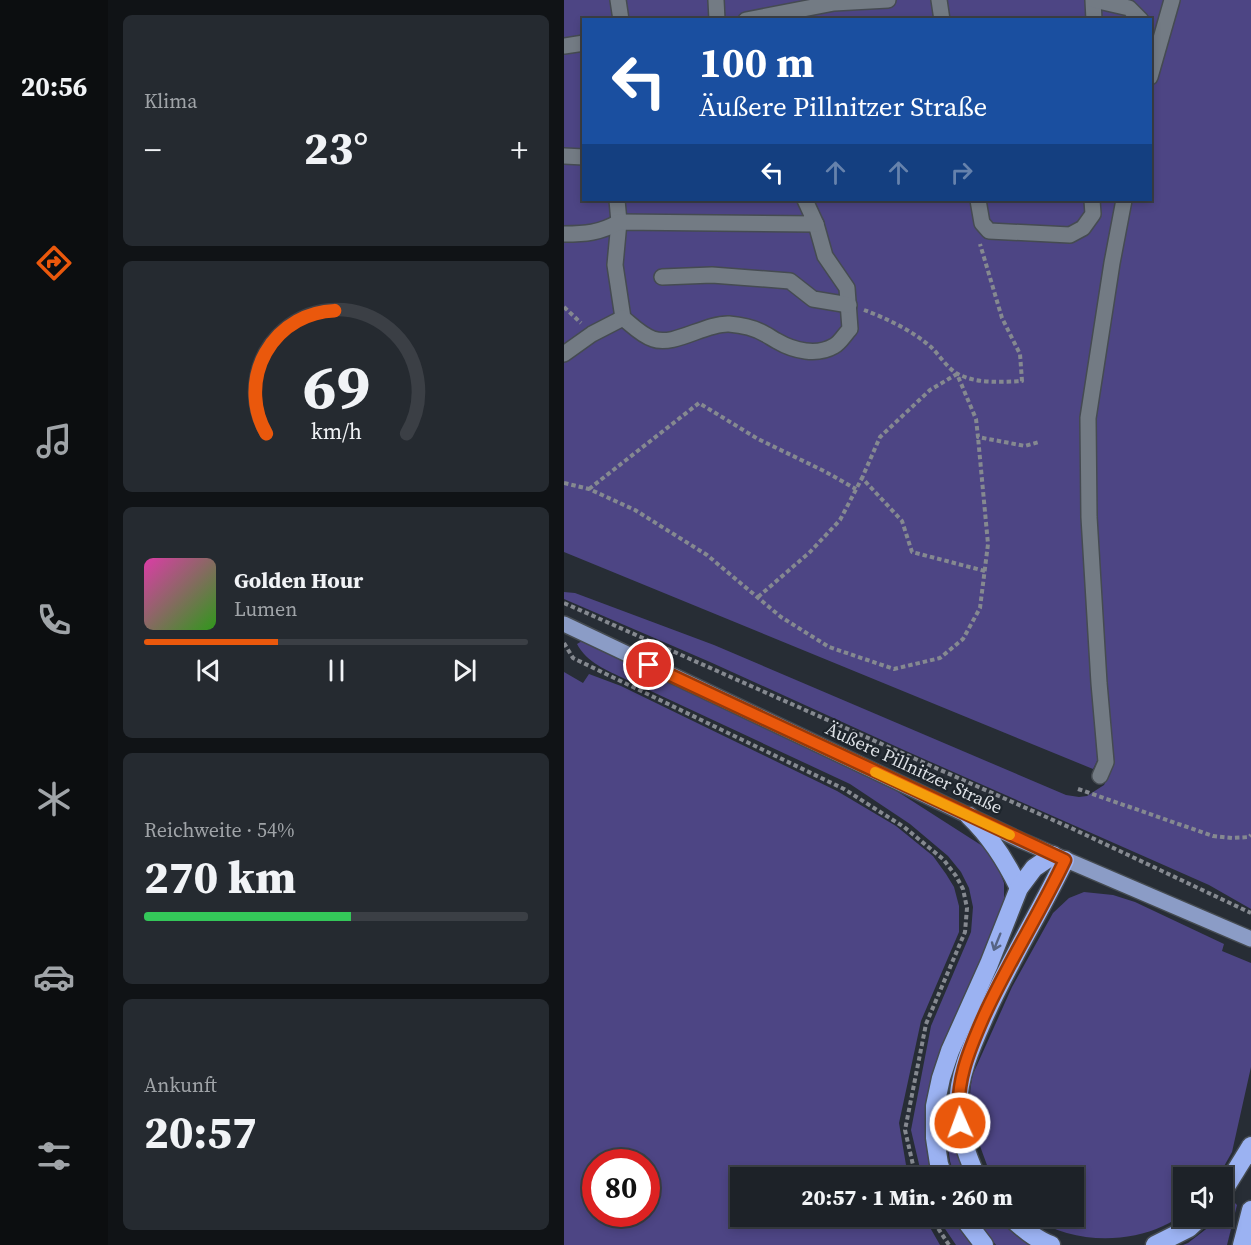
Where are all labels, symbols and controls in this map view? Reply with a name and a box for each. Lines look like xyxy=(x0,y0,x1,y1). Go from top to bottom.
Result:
text: 100 m xyxy=(699,33,814,91)
icon: left xyxy=(600,42,678,120)
text: 20:56 xyxy=(21,68,87,105)
text: Klima xyxy=(144,87,197,115)
text: Äußere Pillnitzer Straße xyxy=(699,88,987,125)
text: 23° xyxy=(304,117,368,179)
text: − xyxy=(144,127,162,172)
text: + xyxy=(510,127,528,172)
icon: left xyxy=(756,156,789,189)
icon: ahead xyxy=(819,156,852,189)
icon: ahead xyxy=(882,156,915,189)
icon: right xyxy=(945,156,978,189)
icon: directions xyxy=(33,242,75,284)
text: 69 xyxy=(302,343,370,429)
text: km/h xyxy=(310,417,362,446)
icon: music xyxy=(33,420,75,462)
text: Golden Hour xyxy=(234,565,363,595)
text: Lumen xyxy=(234,595,297,623)
icon: phone xyxy=(33,599,75,641)
pin xyxy=(623,639,674,690)
icon: arrive xyxy=(632,648,665,681)
icon: previous xyxy=(192,654,225,687)
icon: pause xyxy=(320,654,353,687)
icon: next xyxy=(448,654,481,687)
street label: Äußere Pillnitzer Straße xyxy=(822,716,1007,819)
icon: climate xyxy=(33,778,75,820)
text: Reichweite · 54% xyxy=(144,816,295,844)
text: 270 km xyxy=(144,846,296,908)
one-way arrow xyxy=(991,933,1002,951)
icon: car xyxy=(33,956,75,998)
text: Ankunft xyxy=(144,1071,217,1099)
position arrow xyxy=(928,1091,992,1155)
text: 20:57 xyxy=(144,1101,257,1163)
icon: filters xyxy=(33,1135,75,1177)
speed limit sign: 80 xyxy=(582,1149,660,1227)
map controls xyxy=(1173,1167,1233,1227)
button: sound xyxy=(1173,1167,1233,1227)
text: 20:57 · 1 Min. · 260 m xyxy=(801,1182,1013,1212)

